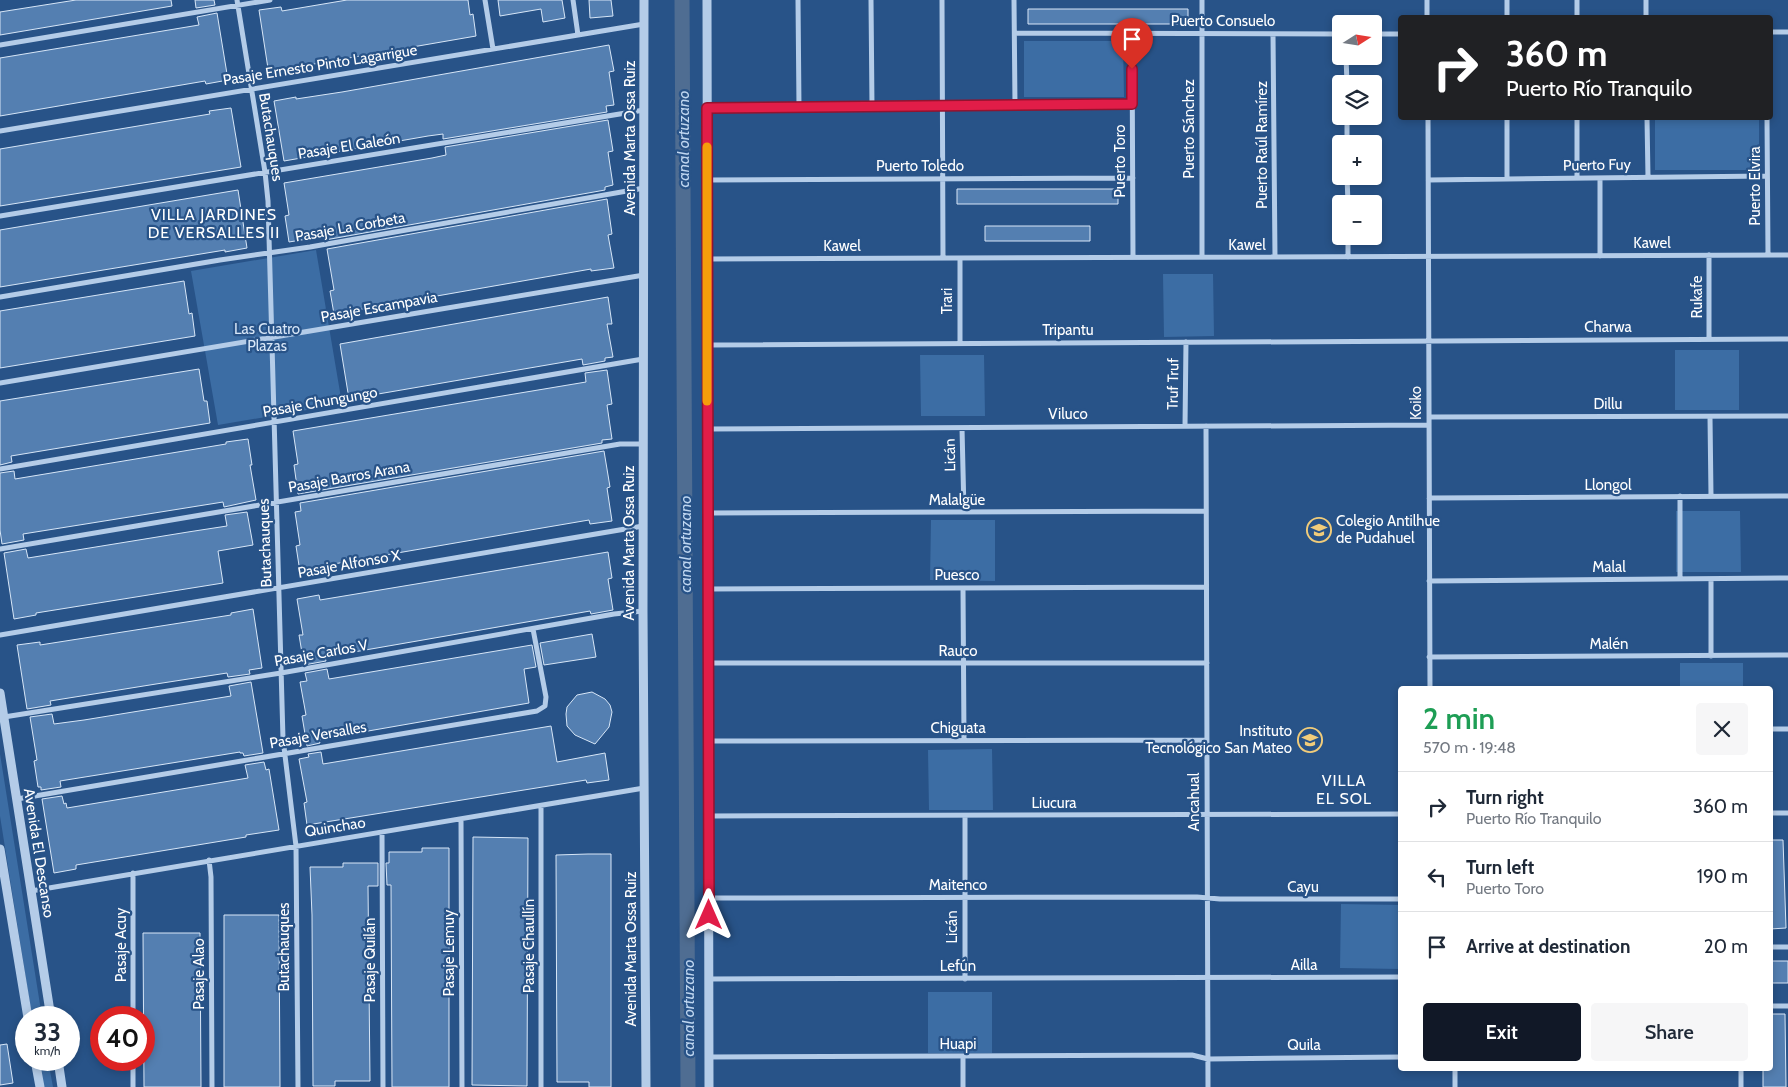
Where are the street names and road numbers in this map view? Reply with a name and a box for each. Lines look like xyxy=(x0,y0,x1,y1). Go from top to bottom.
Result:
street label: Puerto Consuelo xyxy=(1171,12,1275,30)
street label: Pasaje Ernesto Pinto Lagarrigue xyxy=(221,41,419,89)
street label: Avenida Marta Ossa Ruiz xyxy=(621,60,639,216)
street label: Puerto Sánchez xyxy=(1180,79,1198,179)
street label: Puerto Raúl Ramírez xyxy=(1253,81,1271,209)
street label: Butachauques xyxy=(255,92,287,182)
street label: Puerto Toro xyxy=(1111,124,1129,198)
street label: Pasaje El Galeón xyxy=(296,129,402,163)
street label: Puerto Elvira xyxy=(1746,145,1764,226)
street label: Puerto Fuy xyxy=(1563,155,1632,175)
street label: Puerto Toledo xyxy=(876,157,964,175)
street label: Pasaje La Corbeta xyxy=(293,208,407,246)
street label: Kawel xyxy=(1633,234,1671,252)
street label: Kawel xyxy=(1228,236,1266,254)
street label: Kawel xyxy=(823,237,861,255)
street label: Rukafe xyxy=(1688,275,1706,319)
street label: Pasaje Escampavia xyxy=(319,288,439,326)
street label: Trari xyxy=(938,288,956,314)
street label: Charwa xyxy=(1584,318,1632,336)
street label: Tripantu xyxy=(1042,321,1094,339)
street label: Truf Truf xyxy=(1164,358,1182,410)
street label: Pasaje Chungungo xyxy=(261,383,379,421)
street label: Koiko xyxy=(1407,386,1425,420)
street label: Dillu xyxy=(1594,395,1622,413)
street label: Viluco xyxy=(1048,405,1088,423)
street label: Licán xyxy=(941,438,959,472)
street label: Pasaje Barros Arana xyxy=(287,457,412,497)
street label: Avenida Marta Ossa Ruiz xyxy=(620,465,638,621)
street label: Llongol xyxy=(1585,476,1632,494)
street label: Malalgüe xyxy=(929,491,986,509)
street label: Butachauques xyxy=(254,498,276,588)
street label: Pasaje Alfonso X xyxy=(296,546,402,582)
street label: Malal xyxy=(1592,558,1626,576)
street label: Puesco xyxy=(934,566,980,584)
street label: Malén xyxy=(1590,635,1628,653)
street label: Pasaje Carlos V xyxy=(273,636,370,670)
street label: Rauco xyxy=(939,642,978,660)
street label: Pasaje Versalles xyxy=(268,718,368,752)
street label: Chiguata xyxy=(930,719,986,737)
street label: Ancahual xyxy=(1185,772,1203,831)
street label: Avenida El Descanso xyxy=(20,787,58,919)
street label: Liucura xyxy=(1031,794,1077,812)
street label: Quinchao xyxy=(303,813,367,841)
street label: Avenida Marta Ossa Ruiz xyxy=(622,871,640,1027)
street label: Maitenco xyxy=(929,876,987,894)
street label: Cayu xyxy=(1287,878,1319,896)
street label: Pasaje Chaullín xyxy=(520,899,538,993)
street label: Butachauques xyxy=(275,902,293,992)
street label: Pasaje Acuy xyxy=(112,907,130,982)
street label: Pasaje Lemuy xyxy=(440,909,458,996)
street label: Licán xyxy=(943,910,961,944)
street label: Pasaje Quilán xyxy=(361,918,379,1002)
street label: Pasaje Alao xyxy=(190,938,208,1010)
street label: Ailla xyxy=(1291,956,1318,974)
street label: Lefún xyxy=(940,957,976,975)
street label: Huapi xyxy=(939,1035,977,1053)
street label: Quila xyxy=(1287,1036,1321,1054)

